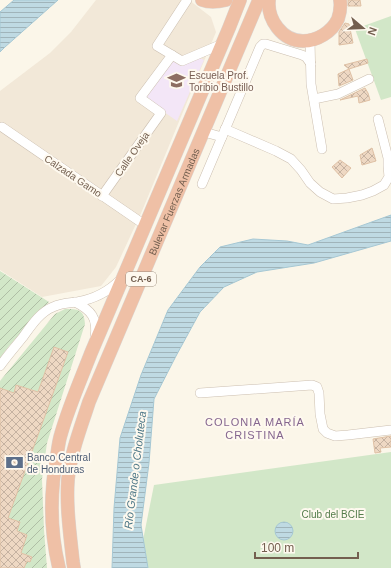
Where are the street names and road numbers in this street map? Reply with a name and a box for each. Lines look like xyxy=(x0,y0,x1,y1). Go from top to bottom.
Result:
street label: Calle Oveja xyxy=(113,129,152,178)
street label: Bulevar Fuerzas Armadas xyxy=(146,146,201,257)
street label: Calzada Gamo xyxy=(42,153,104,199)
road number: CA-6 xyxy=(126,272,156,286)

